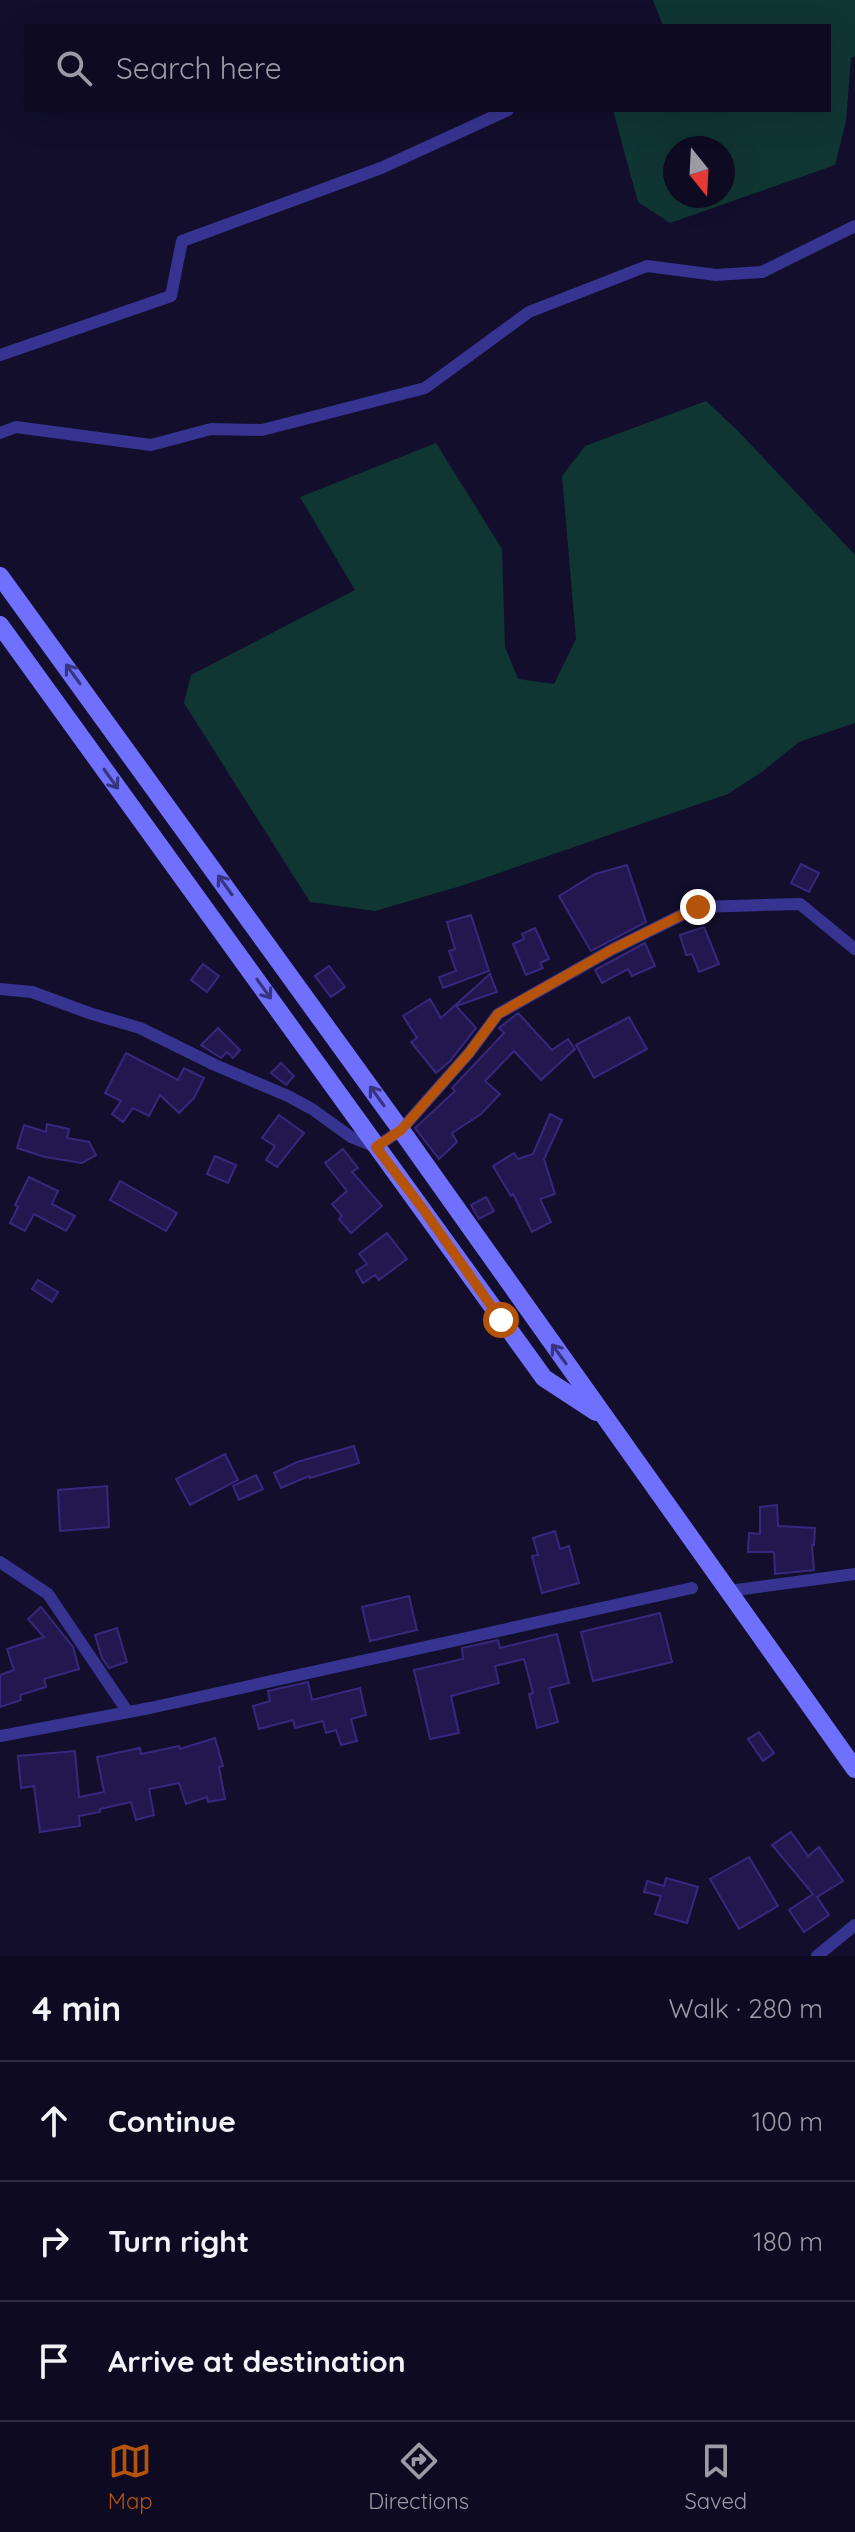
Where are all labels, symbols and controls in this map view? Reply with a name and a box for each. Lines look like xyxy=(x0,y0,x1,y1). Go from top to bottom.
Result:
search box xyxy=(24,24,831,112)
icon: search xyxy=(52,46,96,90)
text: Search here xyxy=(116,49,282,87)
north arrow xyxy=(663,136,735,208)
one-way arrow xyxy=(65,664,81,686)
one-way arrow xyxy=(103,767,120,789)
one-way arrow xyxy=(217,875,234,896)
route end xyxy=(680,889,716,925)
one-way arrow xyxy=(255,978,272,1000)
one-way arrow xyxy=(369,1086,386,1107)
route start xyxy=(483,1302,519,1338)
one-way arrow xyxy=(551,1344,567,1366)
text: 4 min xyxy=(32,1987,121,2030)
text: Walk · 280 m xyxy=(668,1992,823,2025)
icon: ahead xyxy=(32,2099,76,2143)
text: Continue xyxy=(108,2102,236,2140)
text: 100 m xyxy=(752,2105,823,2138)
icon: right xyxy=(32,2219,76,2263)
text: Turn right xyxy=(108,2222,249,2260)
text: 180 m xyxy=(753,2225,823,2258)
icon: arrive xyxy=(32,2339,76,2383)
text: Arrive at destination xyxy=(108,2342,406,2380)
tab: Map xyxy=(108,2439,153,2515)
tab: Directions xyxy=(368,2439,469,2515)
tab: Saved xyxy=(684,2439,747,2515)

